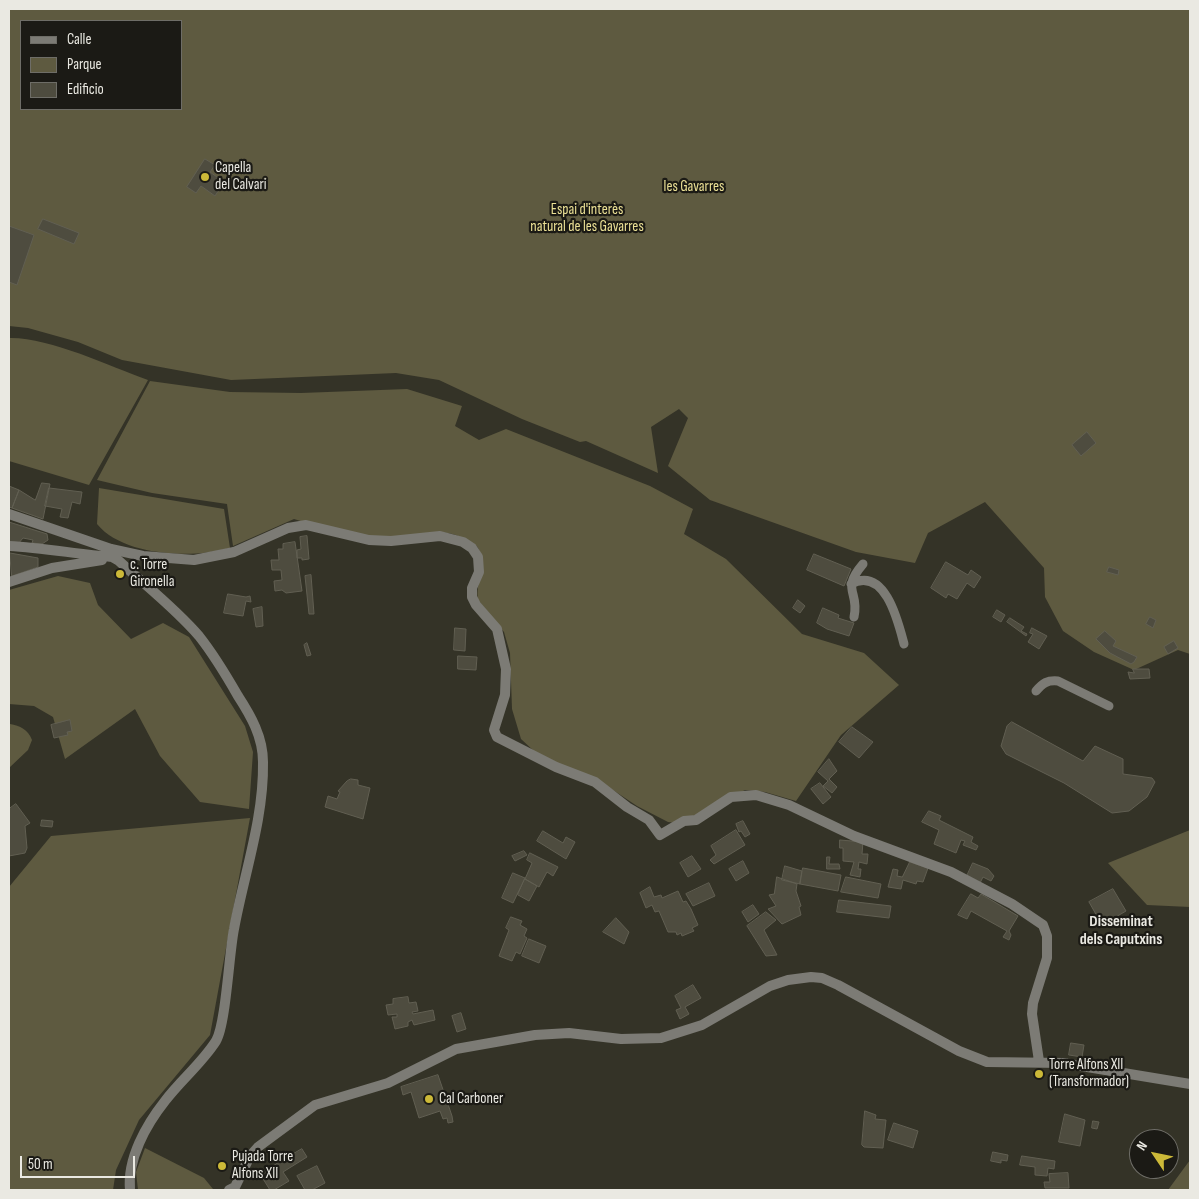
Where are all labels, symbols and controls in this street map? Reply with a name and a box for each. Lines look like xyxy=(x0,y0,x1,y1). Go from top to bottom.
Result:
legend xyxy=(20,20,182,110)
text: Calle xyxy=(67,30,91,49)
text: Parque xyxy=(67,55,102,74)
text: Edificio xyxy=(67,80,104,99)
place label: Capella del Calvari xyxy=(215,159,266,194)
marker: Capella del Calvari xyxy=(199,171,211,183)
park label: les Gavarres xyxy=(664,178,724,196)
park label: Espai d'interès natural de les Gavarres xyxy=(530,201,644,236)
place label: c. Torre Gironella xyxy=(130,556,174,591)
marker: c. Torre Gironella xyxy=(114,568,126,580)
district label: Disseminat dels Caputxins xyxy=(1080,912,1162,950)
place label: Torre Alfons XII (Transformador) xyxy=(1049,1056,1129,1091)
marker: Torre Alfons XII (Transformador) xyxy=(1033,1068,1045,1080)
place label: Cal Carboner xyxy=(439,1090,503,1108)
marker: Cal Carboner xyxy=(423,1093,435,1105)
north arrow xyxy=(1129,1129,1179,1179)
text: N xyxy=(1133,1138,1151,1154)
scale bar xyxy=(22,1146,138,1178)
place label: Pujada Torre Alfons XII xyxy=(232,1148,293,1183)
text: 50 m xyxy=(28,1155,53,1174)
marker: Pujada Torre Alfons XII xyxy=(216,1160,228,1172)

